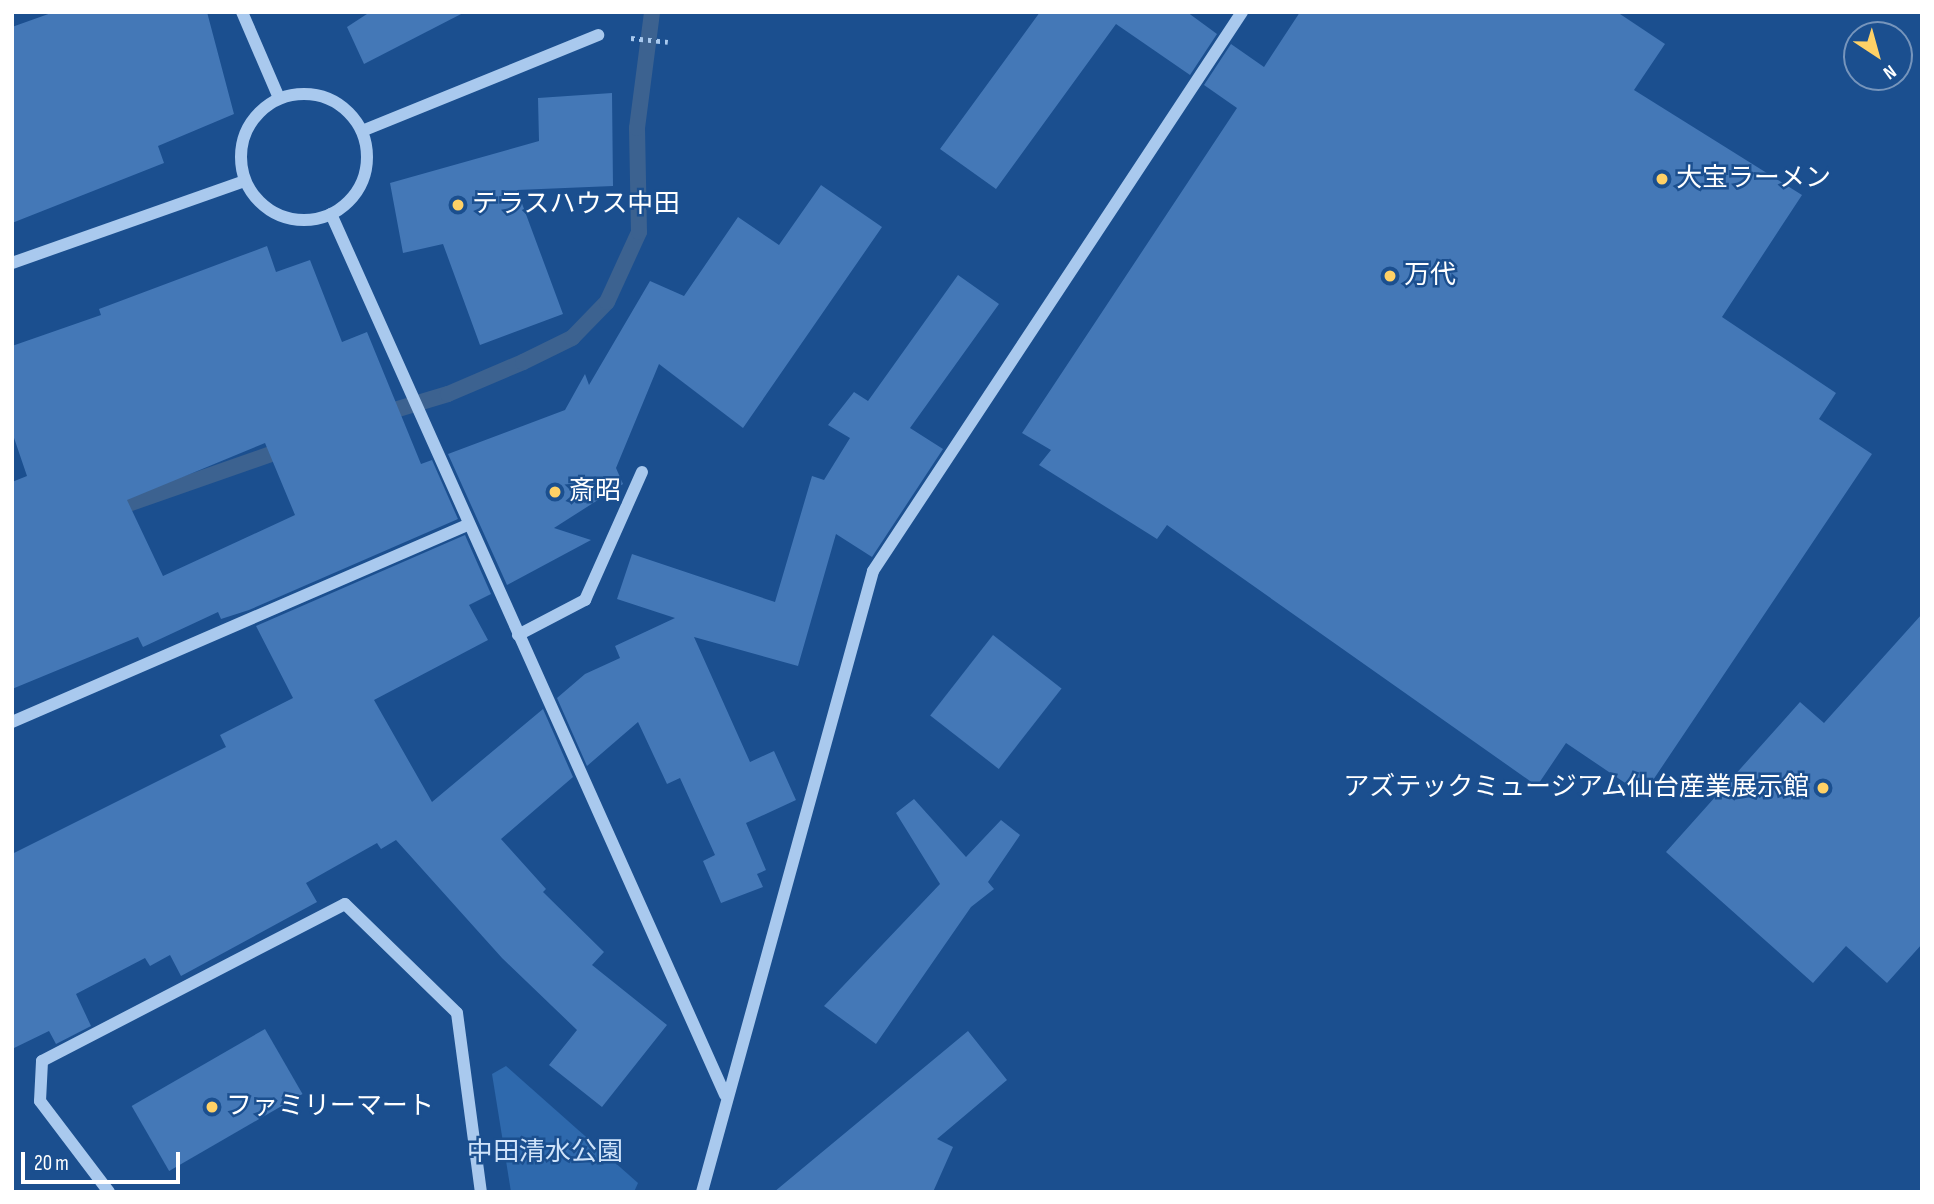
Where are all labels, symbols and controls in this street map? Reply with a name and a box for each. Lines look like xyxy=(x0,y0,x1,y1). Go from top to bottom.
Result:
north arrow xyxy=(1843,21,1913,91)
text: N xyxy=(1879,59,1900,84)
place label: 大宝ラーメン xyxy=(1676,163,1832,195)
marker: 大宝ラーメン xyxy=(1654,171,1670,187)
place label: テラスハウス中田 xyxy=(472,189,680,221)
marker: テラスハウス中田 xyxy=(450,197,466,213)
place label: 万代 xyxy=(1404,260,1456,292)
marker: 万代 xyxy=(1382,268,1398,284)
place label: 斎昭 xyxy=(569,476,621,508)
marker: 斎昭 xyxy=(547,484,563,500)
place label: アズテックミュージアム仙台産業展示館 xyxy=(1341,772,1809,804)
marker: アズテックミュージアム仙台産業展示館 xyxy=(1815,780,1831,796)
place label: ファミリーマート xyxy=(226,1091,434,1123)
marker: ファミリーマート xyxy=(204,1099,220,1115)
park label: 中田清水公園 xyxy=(467,1137,623,1169)
scale bar xyxy=(24,1138,184,1182)
text: 20 m xyxy=(34,1151,69,1176)

